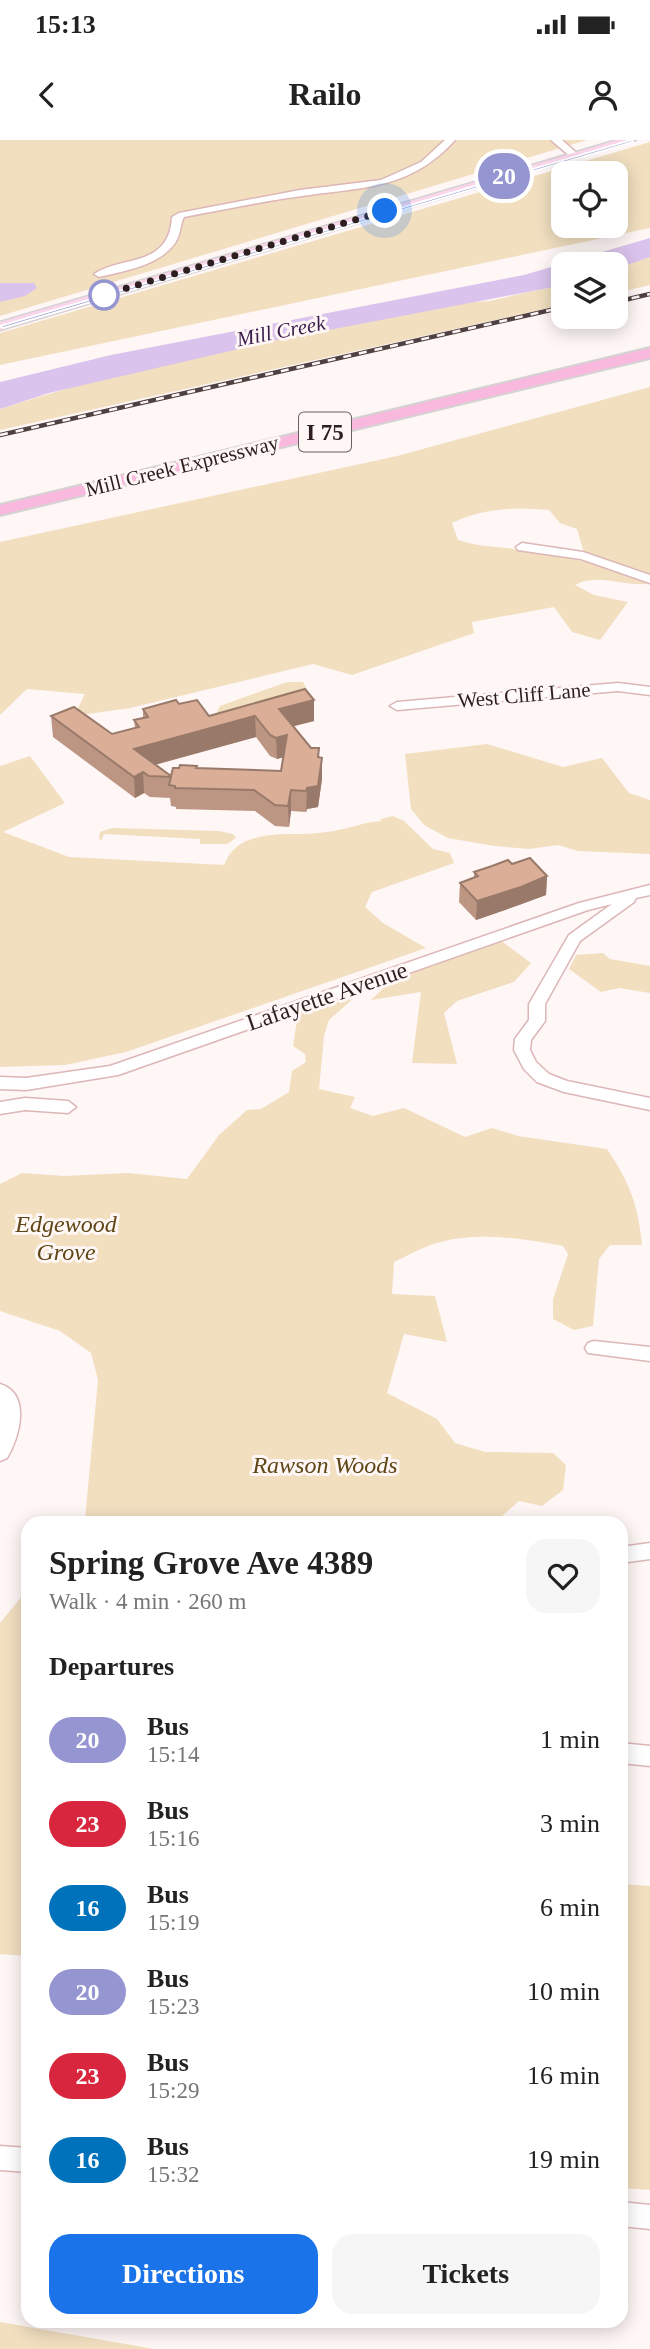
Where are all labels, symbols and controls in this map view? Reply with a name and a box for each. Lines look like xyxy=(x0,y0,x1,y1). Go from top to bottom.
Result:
text: 15:13 xyxy=(35,10,96,39)
icon: back xyxy=(28,76,66,114)
text: Railo xyxy=(289,76,361,112)
icon: person xyxy=(584,76,622,114)
line badge: 20 xyxy=(472,153,536,199)
map controls xyxy=(551,161,628,329)
button: locate xyxy=(551,161,628,238)
text: 20 xyxy=(492,163,516,189)
your location xyxy=(367,193,402,228)
button: layers xyxy=(551,252,628,329)
unlabelled marker xyxy=(89,280,119,310)
water label: Mill Creek xyxy=(234,311,328,352)
road number: I 75 xyxy=(299,412,351,452)
street label: Mill Creek Expressway xyxy=(83,430,282,502)
street label: West Cliff Lane xyxy=(457,677,591,713)
street label: Lafayette Avenue xyxy=(243,956,411,1036)
park label: Edgewood Grove xyxy=(14,1211,118,1265)
park label: Rawson Woods xyxy=(251,1452,398,1478)
button: heart xyxy=(526,1539,600,1613)
text: Spring Grove Ave 4389 xyxy=(49,1545,373,1581)
text: Walk · 4 min · 260 m xyxy=(49,1589,246,1614)
text: Departures xyxy=(49,1652,174,1681)
text: Bus xyxy=(147,1712,189,1741)
text: 1 min xyxy=(540,1725,600,1754)
text: 20 xyxy=(76,1727,100,1753)
text: 15:14 xyxy=(147,1742,199,1767)
text: Bus xyxy=(147,1796,189,1825)
text: 3 min xyxy=(540,1809,600,1838)
text: 23 xyxy=(76,1811,100,1837)
text: 15:16 xyxy=(147,1826,199,1851)
text: Bus xyxy=(147,1880,189,1909)
text: 6 min xyxy=(540,1893,600,1922)
text: 16 xyxy=(76,1895,100,1921)
text: 15:19 xyxy=(147,1910,199,1935)
text: Bus xyxy=(147,1964,189,1993)
text: 10 min xyxy=(527,1977,600,2006)
text: 20 xyxy=(76,1979,100,2005)
text: 15:23 xyxy=(147,1994,199,2019)
text: Bus xyxy=(147,2048,189,2077)
text: 16 min xyxy=(527,2061,600,2090)
text: 23 xyxy=(76,2063,100,2089)
text: 15:29 xyxy=(147,2078,199,2103)
text: Bus xyxy=(147,2132,189,2161)
text: 19 min xyxy=(527,2145,600,2174)
text: 16 xyxy=(76,2147,100,2173)
text: 15:32 xyxy=(147,2162,199,2187)
button: Directions xyxy=(49,2234,318,2314)
button: Tickets xyxy=(332,2234,600,2314)

